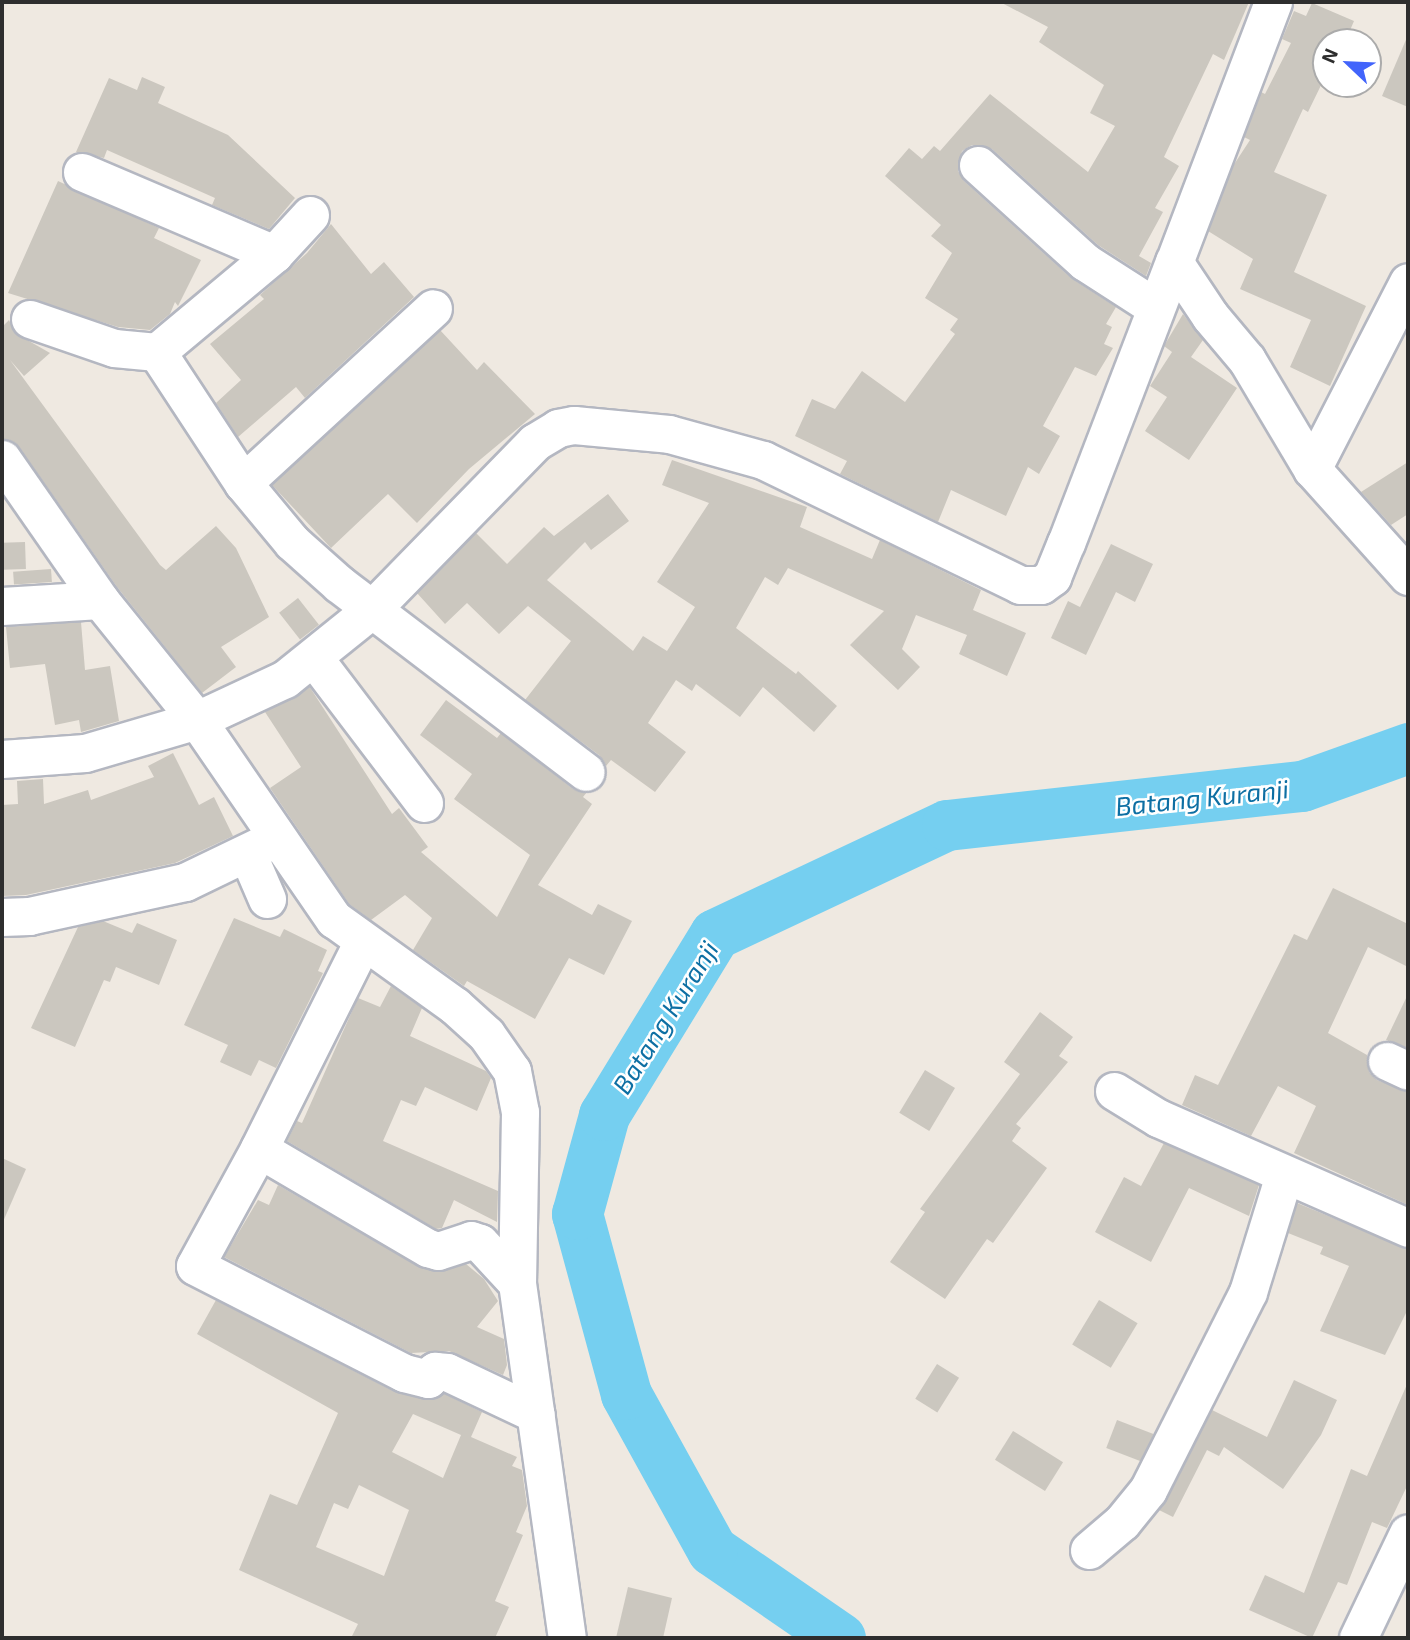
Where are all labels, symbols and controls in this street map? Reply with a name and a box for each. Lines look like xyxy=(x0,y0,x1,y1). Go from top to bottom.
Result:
north arrow xyxy=(1312,28,1382,98)
text: N xyxy=(1316,45,1342,66)
water label: Batang Kuranji xyxy=(1114,772,1290,822)
water label: Batang Kuranji xyxy=(606,935,724,1099)

